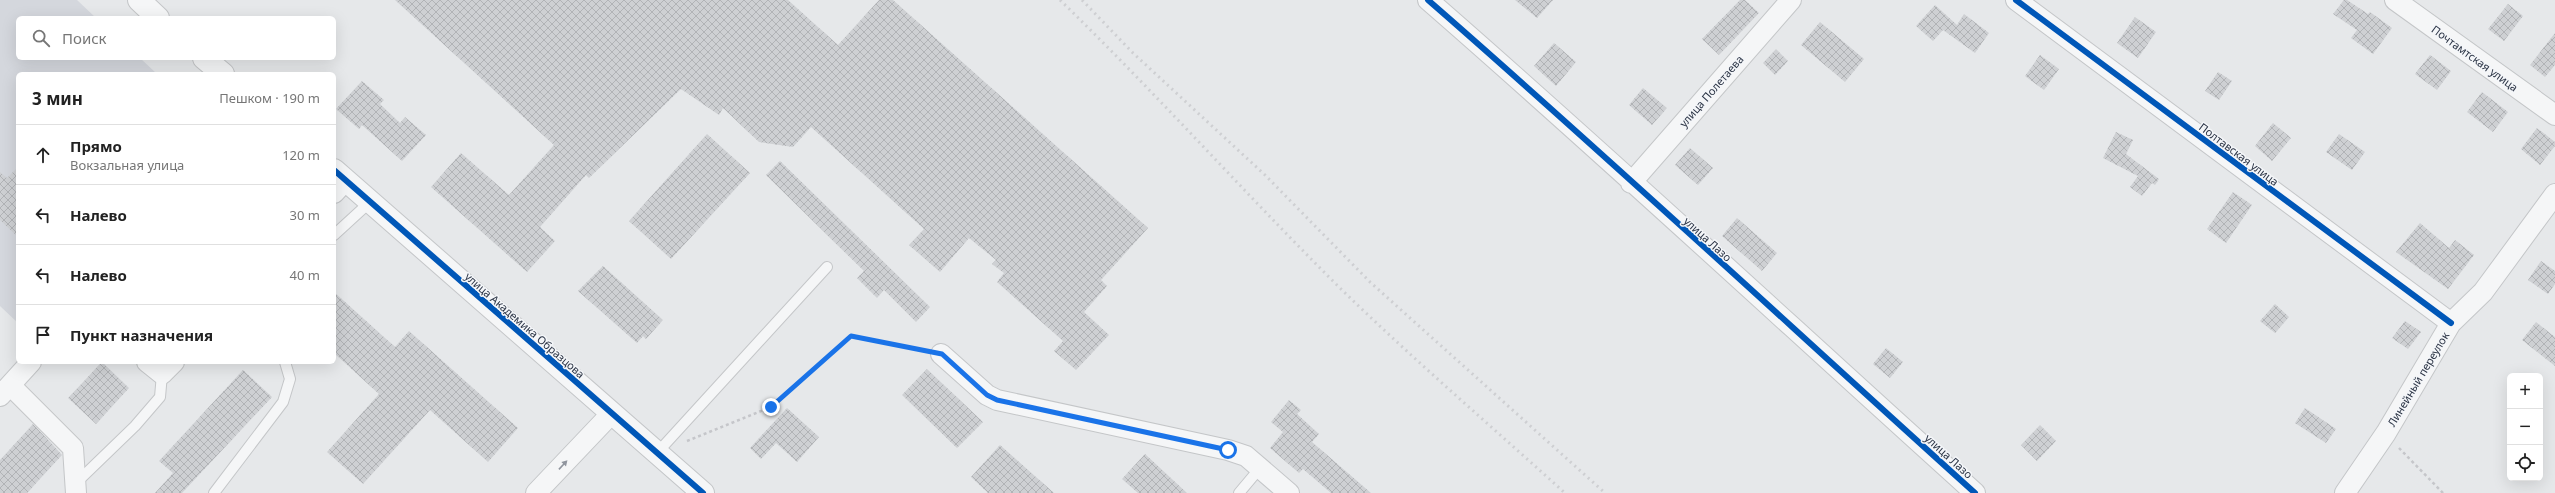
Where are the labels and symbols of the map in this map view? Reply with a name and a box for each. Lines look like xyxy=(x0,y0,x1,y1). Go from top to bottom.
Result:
street label: Почтамтская улица xyxy=(2429,22,2521,94)
street label: улица Полетаева xyxy=(1676,52,1746,130)
street label: Полтавская улица xyxy=(2196,119,2282,189)
street label: улица Лазо xyxy=(1681,213,1735,265)
street label: улица Академика Образцова xyxy=(462,269,588,381)
street label: Линейный переулок xyxy=(2384,329,2452,429)
route end xyxy=(762,398,780,416)
street label: улица Лазо xyxy=(1922,430,1976,482)
route start xyxy=(1219,441,1237,459)
one-way arrow xyxy=(558,460,568,470)

